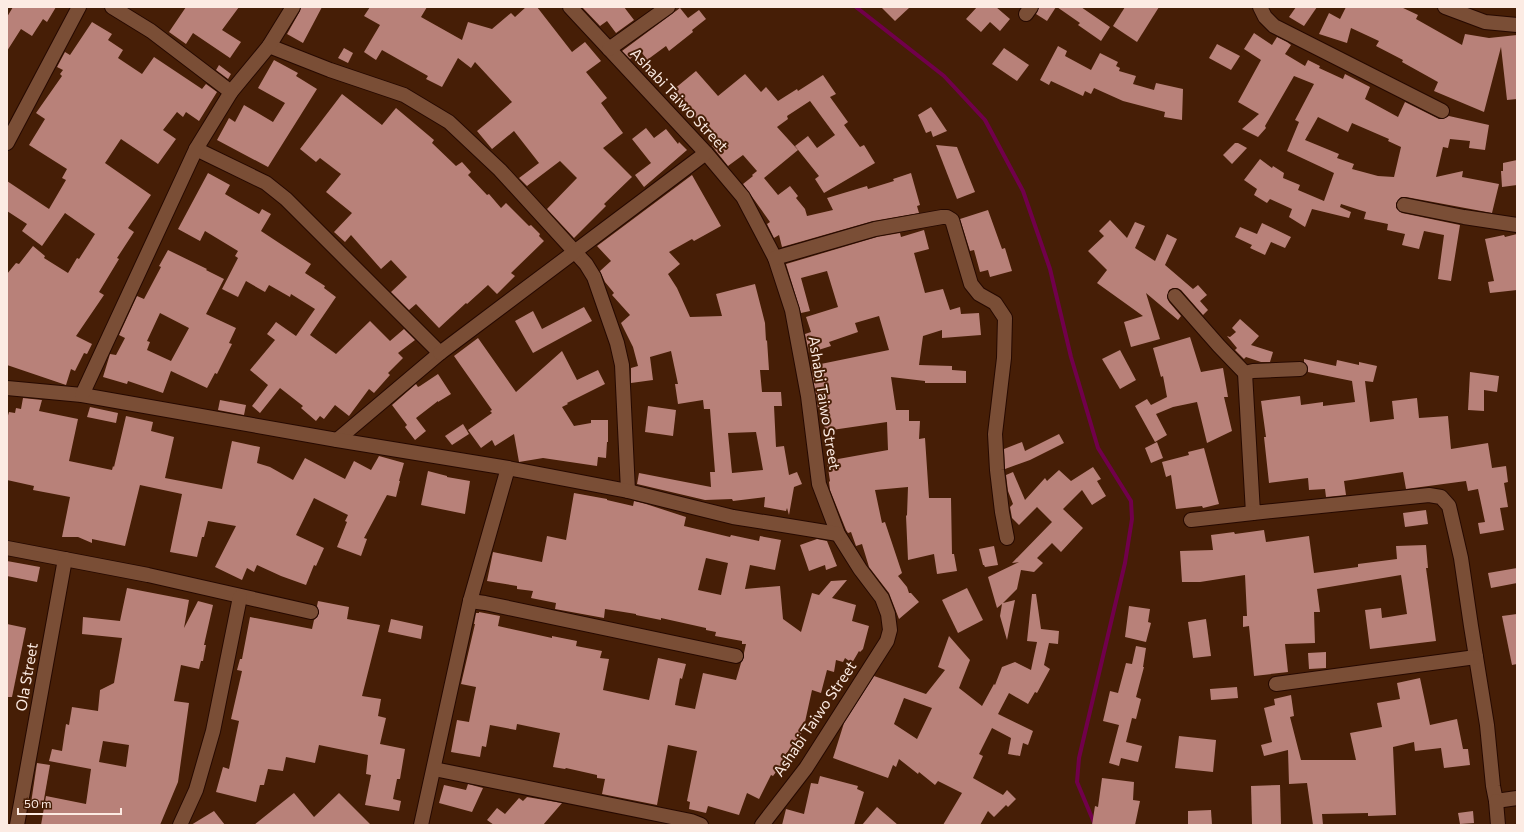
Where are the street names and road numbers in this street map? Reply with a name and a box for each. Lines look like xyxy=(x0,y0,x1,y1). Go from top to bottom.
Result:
street label: Ashabi Taiwo Street xyxy=(627,44,732,155)
street label: Ashabi Taiwo Street xyxy=(806,335,844,471)
street label: Ola Street xyxy=(11,641,41,712)
street label: Ashabi Taiwo Street xyxy=(769,657,859,780)

